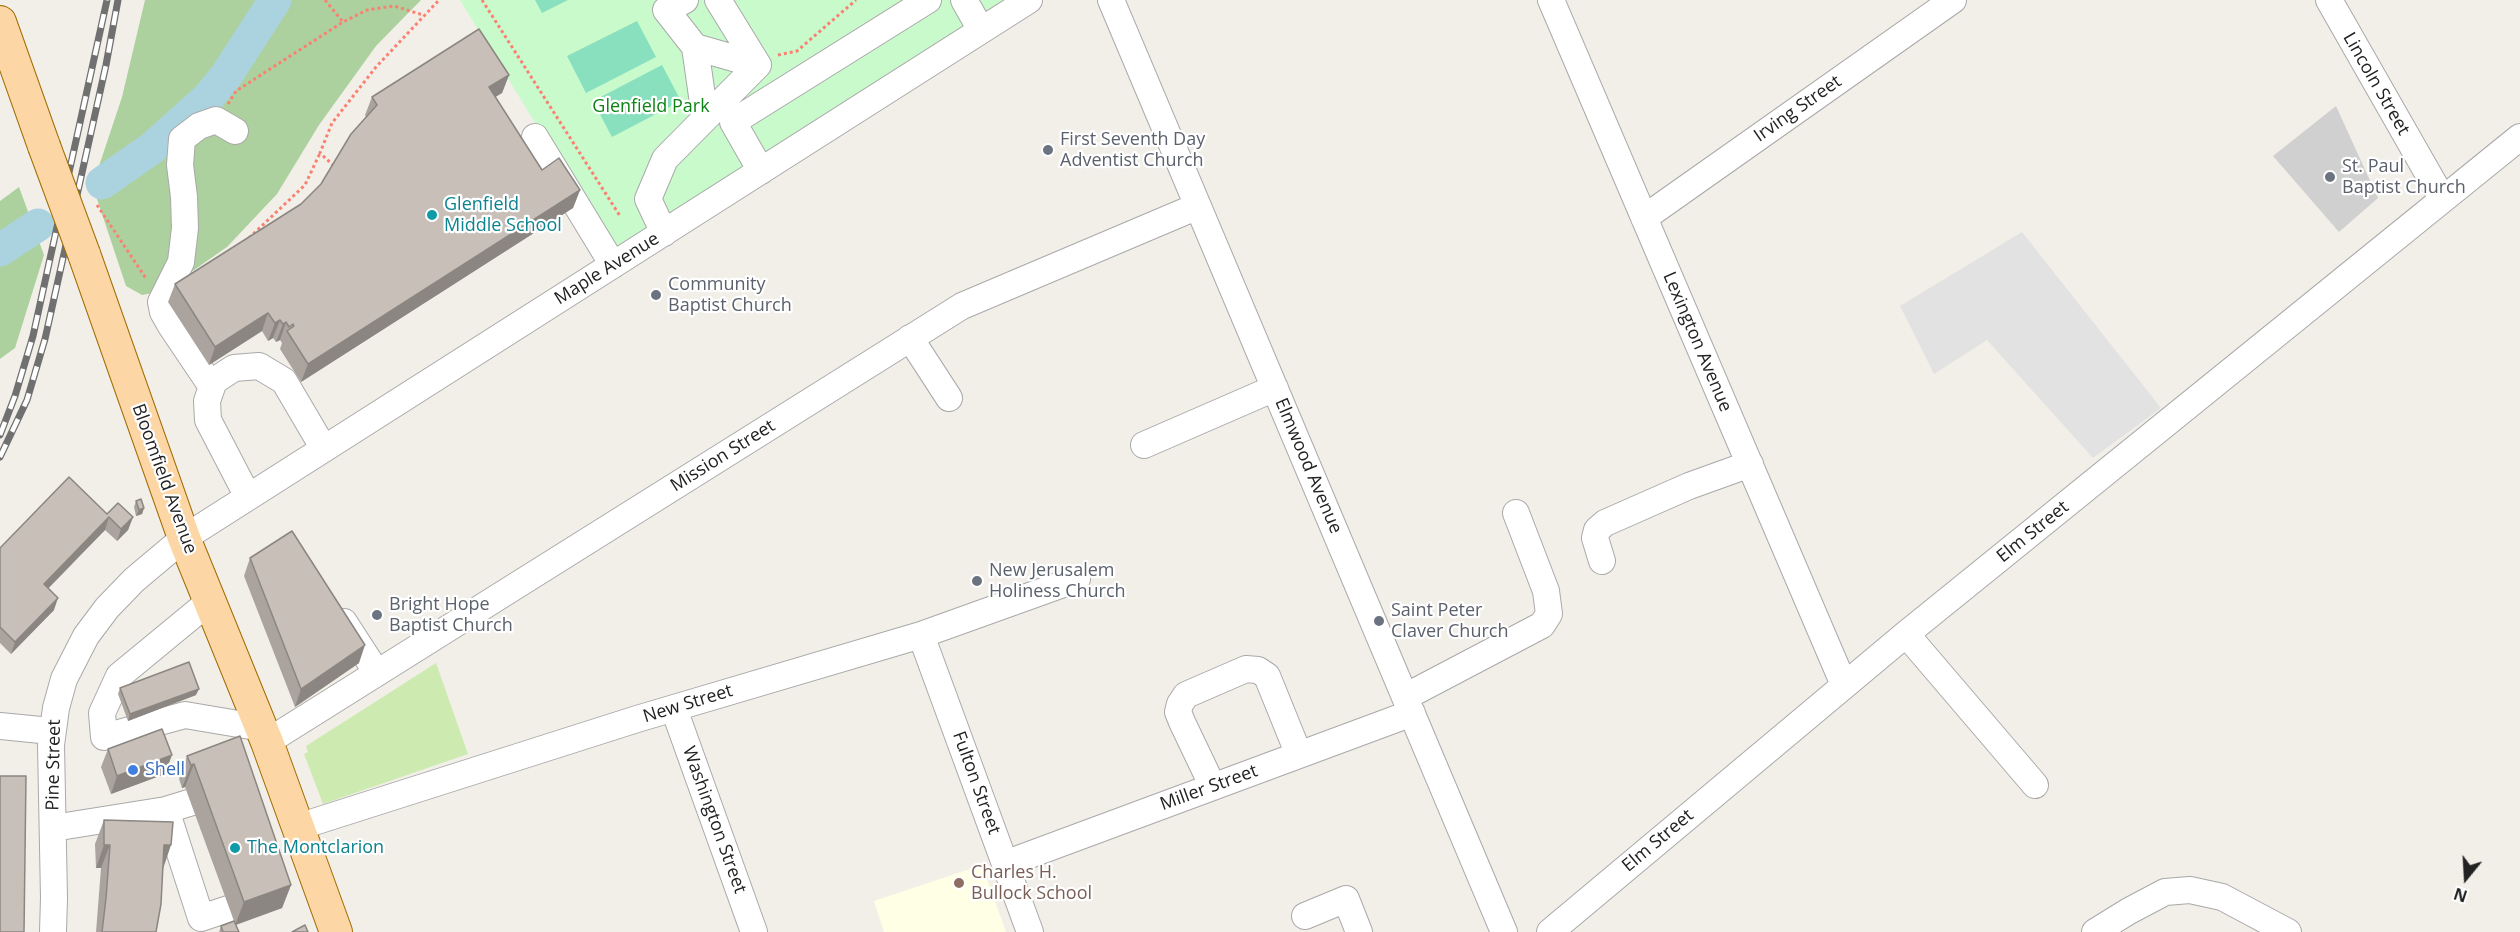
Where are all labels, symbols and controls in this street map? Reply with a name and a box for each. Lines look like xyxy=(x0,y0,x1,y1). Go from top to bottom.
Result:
street label: Lincoln Street xyxy=(2338,29,2414,139)
street label: Irving Street xyxy=(1750,71,1846,147)
park label: Glenfield Park xyxy=(592,96,710,118)
place label: First Seventh Day Adventist Church xyxy=(1060,129,1205,172)
marker: First Seventh Day Adventist Church xyxy=(1041,143,1055,157)
place label: St. Paul Baptist Church xyxy=(2342,156,2466,198)
marker: St. Paul Baptist Church xyxy=(2323,170,2337,184)
place label: Glenfield Middle School xyxy=(444,194,562,236)
marker: Glenfield Middle School xyxy=(425,208,439,222)
street label: Maple Avenue xyxy=(551,228,663,310)
street label: Lexington Avenue xyxy=(1658,269,1736,415)
place label: Community Baptist Church xyxy=(668,274,792,316)
marker: Community Baptist Church xyxy=(649,288,663,302)
street label: Elmwood Avenue xyxy=(1270,395,1346,537)
street label: Bloomfield Avenue xyxy=(127,401,201,557)
street label: Mission Street xyxy=(667,415,779,497)
street label: Elm Street xyxy=(1993,496,2073,568)
place label: New Jerusalem Holiness Church xyxy=(989,560,1126,602)
marker: New Jerusalem Holiness Church xyxy=(970,574,984,588)
place label: Bright Hope Baptist Church xyxy=(389,594,513,636)
place label: Saint Peter Claver Church xyxy=(1391,600,1508,642)
marker: Bright Hope Baptist Church xyxy=(370,608,384,622)
marker: Saint Peter Claver Church xyxy=(1372,614,1386,628)
street label: New Street xyxy=(641,680,735,728)
street label: Pine Street xyxy=(42,719,66,811)
street label: Fulton Street xyxy=(947,729,1005,837)
street label: Washington Street xyxy=(677,744,751,896)
place label: Shell xyxy=(145,759,185,781)
street label: Miller Street xyxy=(1157,760,1261,816)
marker: Shell xyxy=(126,763,140,777)
street label: Elm Street xyxy=(1618,805,1698,877)
place label: The Montclarion xyxy=(247,837,384,859)
marker: The Montclarion xyxy=(228,841,242,855)
north arrow xyxy=(2436,848,2496,908)
place label: Charles H. Bullock School xyxy=(971,862,1092,904)
marker: Charles H. Bullock School xyxy=(952,876,966,890)
text: N xyxy=(2451,883,2470,908)

